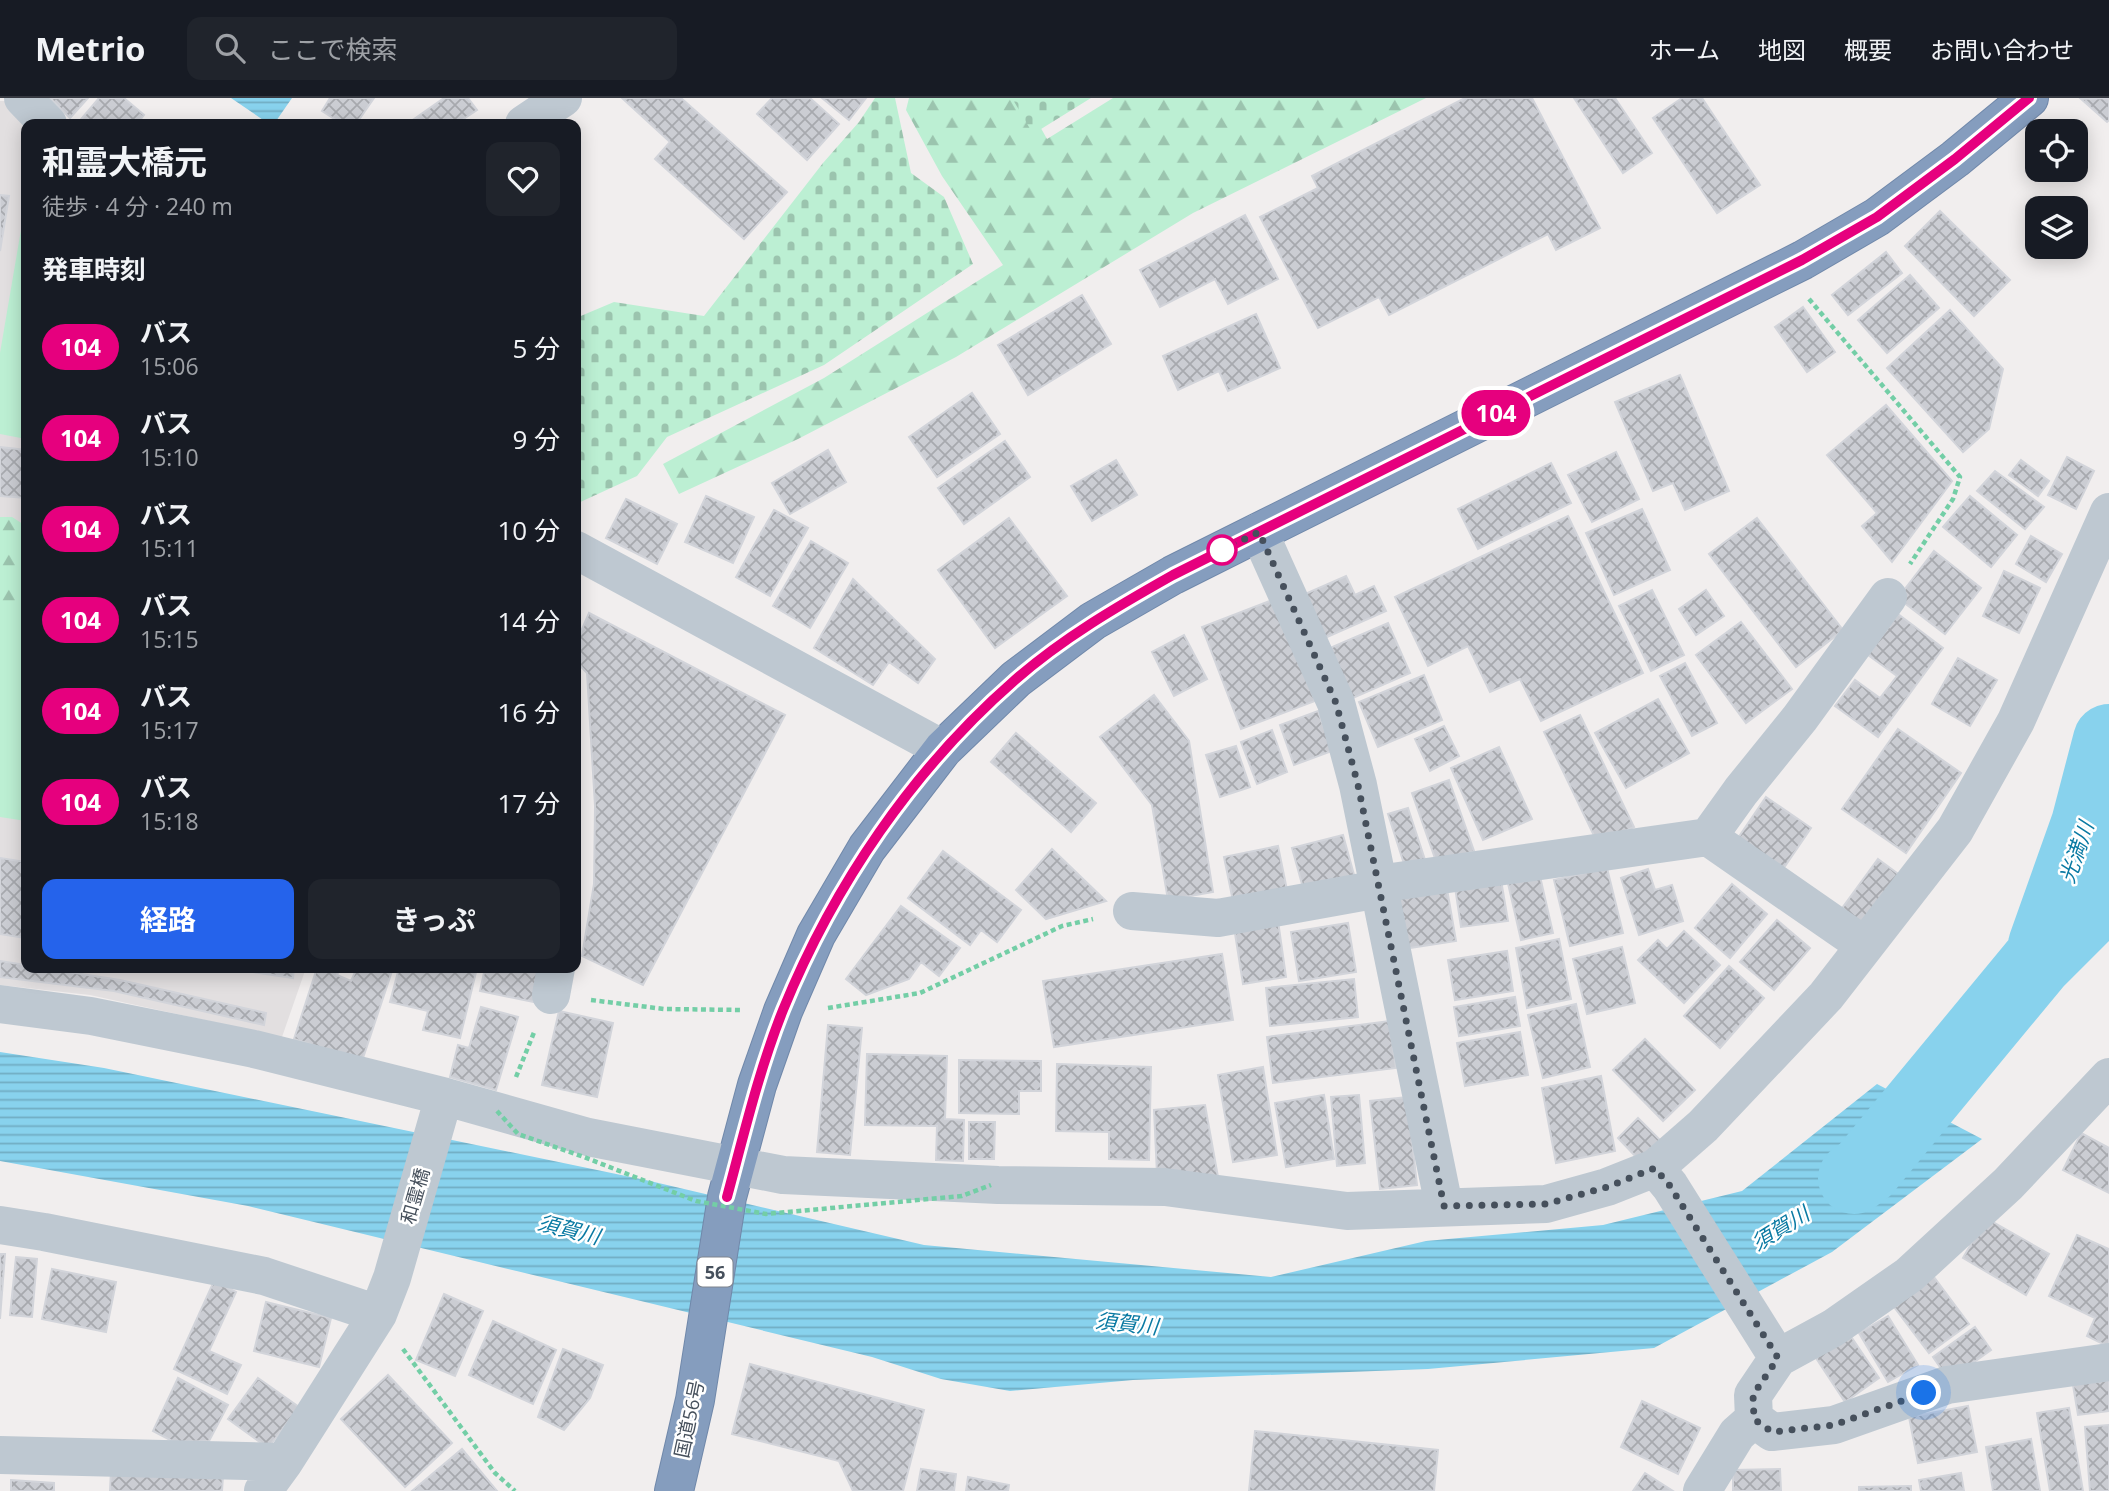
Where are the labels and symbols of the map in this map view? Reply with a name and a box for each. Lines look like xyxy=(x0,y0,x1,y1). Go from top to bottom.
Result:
line badge: 104 xyxy=(1456,390,1536,436)
unlabelled marker xyxy=(1207,535,1237,565)
water label: 光満川 xyxy=(2053,816,2100,886)
street label: 和霊橋 xyxy=(395,1165,435,1227)
water label: 須賀川 xyxy=(1746,1198,1816,1257)
water label: 須賀川 xyxy=(535,1208,605,1251)
road number: 56 xyxy=(698,1258,732,1287)
water label: 須賀川 xyxy=(1094,1306,1162,1340)
your location xyxy=(1906,1375,1941,1410)
street label: 国道56号 xyxy=(668,1378,710,1460)

